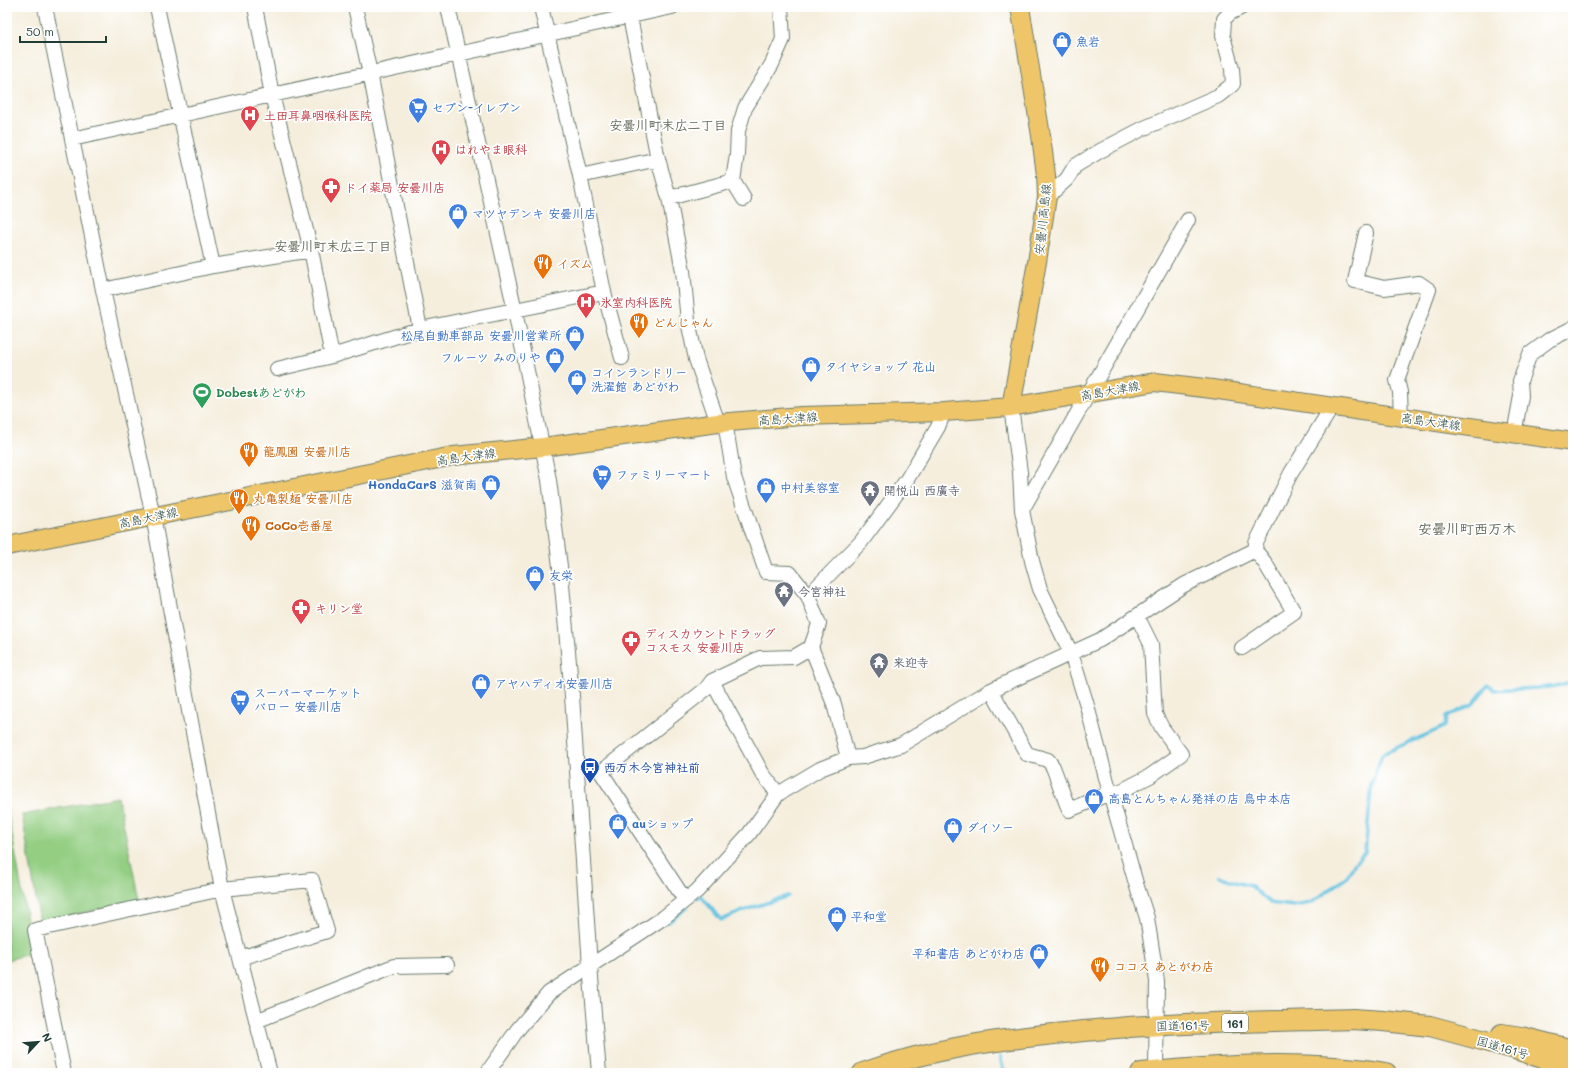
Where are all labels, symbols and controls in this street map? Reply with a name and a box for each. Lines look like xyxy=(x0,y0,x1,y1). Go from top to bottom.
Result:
scale bar xyxy=(20,18,106,44)
text: 50 m xyxy=(26,23,54,39)
shop icon: 魚岩 xyxy=(1051,30,1073,58)
place label: 魚岩 xyxy=(1076,33,1100,49)
supermarket icon: セブン-イレブン xyxy=(407,96,429,124)
place label: セブン-イレブン xyxy=(432,99,521,115)
hospital icon: 土田耳鼻咽喉科医院 xyxy=(239,104,261,132)
place label: 土田耳鼻咽喉科医院 xyxy=(264,107,372,123)
district label: 安曇川町末広二丁目 xyxy=(609,116,727,133)
hospital icon: はれやま眼科 xyxy=(430,138,452,166)
place label: はれやま眼科 xyxy=(455,141,527,157)
pharmacy icon: ドイ薬局 安曇川店 xyxy=(320,176,342,204)
place label: ドイ薬局 安曇川店 xyxy=(345,179,445,195)
street label: 安曇川高島線 xyxy=(1030,182,1054,256)
shop icon: マツヤデンキ 安曇川店 xyxy=(447,202,469,230)
place label: マツヤデンキ 安曇川店 xyxy=(472,205,596,221)
district label: 安曇川町末広三丁目 xyxy=(274,237,392,254)
restaurant icon: イズム xyxy=(532,252,554,280)
place label: イズム xyxy=(557,255,593,271)
hospital icon: 氷室内科医院 xyxy=(575,291,597,319)
place label: 氷室内科医院 xyxy=(600,294,672,310)
restaurant icon: どんじゃん xyxy=(628,311,650,339)
place label: どんじゃん xyxy=(653,314,713,330)
shop icon: 松尾自動車部品 安曇川営業所 xyxy=(564,324,586,352)
place label: 松尾自動車部品 安曇川営業所 xyxy=(401,327,562,343)
shop icon: フルーツ みのりや xyxy=(544,346,566,374)
place label: フルーツ みのりや xyxy=(441,349,541,365)
shop icon: タイヤショップ 花山 xyxy=(800,355,822,383)
place label: タイヤショップ 花山 xyxy=(825,358,936,374)
place label: コインランドリー 洗濯館 あどがわ xyxy=(591,364,687,394)
shop icon: コインランドリー 洗濯館 あどがわ xyxy=(566,368,588,396)
street label: 高島大津線 xyxy=(1079,377,1141,403)
sports icon: Dobestあどがわ xyxy=(191,381,213,409)
place label: Dobestあどがわ xyxy=(216,384,307,400)
street label: 高島大津線 xyxy=(758,408,818,428)
street label: 高島大津線 xyxy=(1400,409,1462,433)
restaurant icon: 龍鳳園 安曇川店 xyxy=(238,440,260,468)
place label: 龍鳳園 安曇川店 xyxy=(263,443,351,459)
street label: 高島大津線 xyxy=(435,444,497,468)
supermarket icon: ファミリーマート xyxy=(591,463,613,491)
place label: ファミリーマート xyxy=(616,466,712,482)
shop icon: HondaCarS 滋賀南 xyxy=(480,473,502,501)
place label: HondaCarS 滋賀南 xyxy=(368,476,477,492)
shop icon: 中村美容室 xyxy=(755,476,777,504)
place label: 中村美容室 xyxy=(780,479,840,495)
temple icon: 開悦山 西廣寺 xyxy=(859,479,881,507)
place label: 開悦山 西廣寺 xyxy=(884,482,960,498)
restaurant icon: 丸亀製麺 安曇川店 xyxy=(228,487,250,515)
place label: 丸亀製麺 安曇川店 xyxy=(253,490,353,506)
street label: 高島大津線 xyxy=(117,503,179,531)
restaurant icon: CoCo壱番屋 xyxy=(240,514,262,542)
place label: CoCo壱番屋 xyxy=(265,517,333,533)
district label: 安曇川町西万木 xyxy=(1418,519,1516,538)
shop icon: 友栄 xyxy=(524,564,546,592)
place label: 友栄 xyxy=(549,567,573,583)
temple icon: 今宮神社 xyxy=(773,580,795,608)
place label: 今宮神社 xyxy=(798,583,846,599)
pharmacy icon: キリン堂 xyxy=(290,597,312,625)
place label: キリン堂 xyxy=(315,600,363,616)
place label: ディスカウントドラッグ コスモス 安曇川店 xyxy=(645,625,776,655)
pharmacy icon: ディスカウントドラッグ コスモス 安曇川店 xyxy=(620,629,642,657)
temple icon: 来迎寺 xyxy=(868,651,890,679)
place label: 来迎寺 xyxy=(893,654,929,670)
shop icon: アヤハディオ安曇川店 xyxy=(470,672,492,700)
place label: アヤハディオ安曇川店 xyxy=(495,675,614,691)
place label: スーパーマーケット バロー 安曇川店 xyxy=(254,684,362,714)
supermarket icon: スーパーマーケット バロー 安曇川店 xyxy=(229,688,251,716)
bus stop icon: 西万木今宮神社前 xyxy=(579,756,601,784)
place label: 西万木今宮神社前 xyxy=(604,759,700,775)
shop icon: 高島とんちゃん発祥の店 鳥中本店 xyxy=(1083,787,1105,815)
place label: 高島とんちゃん発祥の店 鳥中本店 xyxy=(1108,790,1292,806)
shop icon: auショップ xyxy=(607,812,629,840)
place label: auショップ xyxy=(632,815,693,831)
shop icon: ダイソー xyxy=(942,816,964,844)
place label: ダイソー xyxy=(967,819,1014,835)
shop icon: 平和堂 xyxy=(826,905,848,933)
place label: 平和堂 xyxy=(851,908,887,924)
shop icon: 平和書店 あどがわ店 xyxy=(1028,942,1050,970)
place label: 平和書店 あどがわ店 xyxy=(912,945,1025,961)
restaurant icon: ココス あとがわ店 xyxy=(1089,955,1111,983)
place label: ココス あとがわ店 xyxy=(1114,958,1214,974)
road number: 161 xyxy=(1222,1014,1248,1032)
street label: 国道161号 xyxy=(1156,1017,1210,1033)
north arrow xyxy=(18,1022,58,1062)
text: N xyxy=(39,1030,56,1044)
street label: 国道161号 xyxy=(1475,1032,1531,1062)

